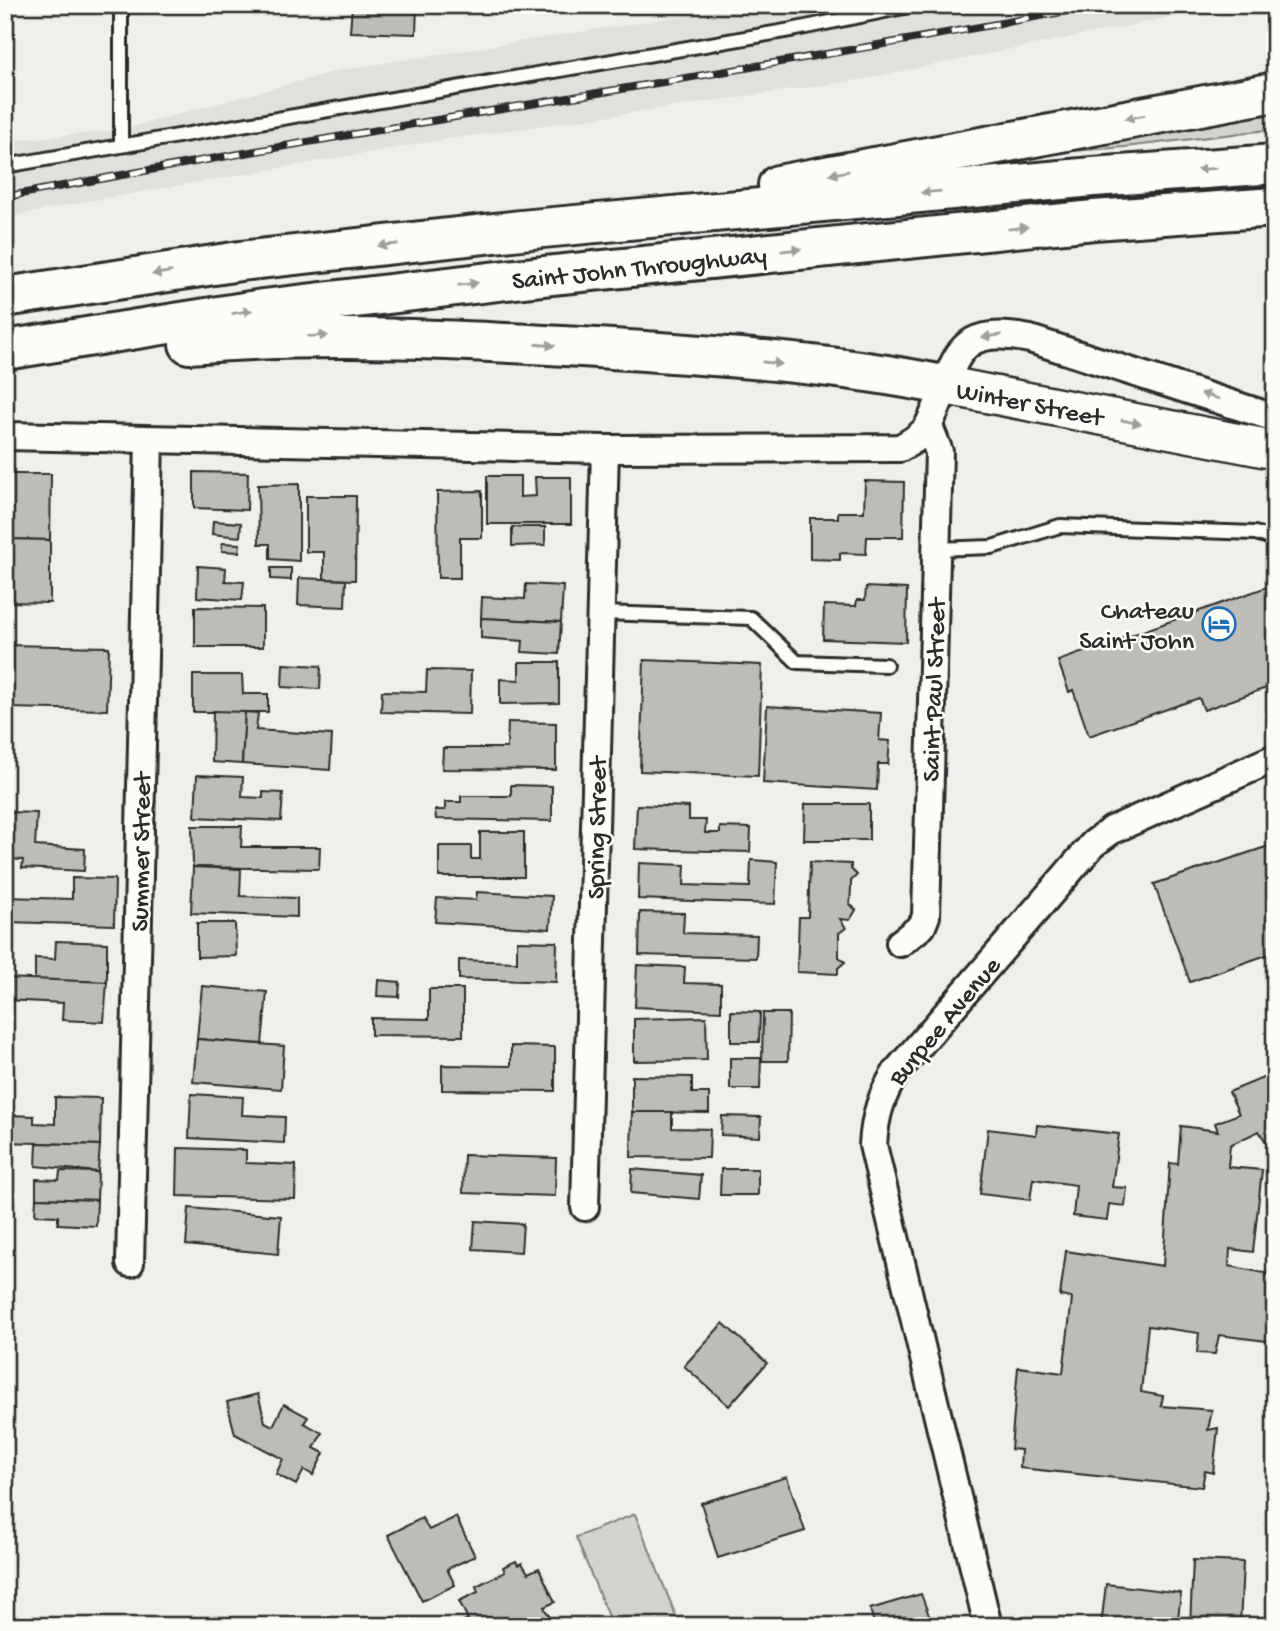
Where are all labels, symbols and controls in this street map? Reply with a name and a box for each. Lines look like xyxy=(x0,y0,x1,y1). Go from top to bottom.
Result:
one-way arrow xyxy=(1124,112,1146,123)
one-way arrow xyxy=(1195,164,1217,175)
one-way arrow xyxy=(828,167,850,178)
one-way arrow xyxy=(920,187,942,198)
one-way arrow xyxy=(1007,222,1029,233)
one-way arrow xyxy=(377,239,399,250)
street label: Saint John Throughway xyxy=(511,242,769,299)
one-way arrow xyxy=(781,245,803,256)
one-way arrow xyxy=(151,268,173,279)
one-way arrow xyxy=(457,279,479,290)
one-way arrow xyxy=(231,306,253,317)
one-way arrow xyxy=(981,330,1003,341)
one-way arrow xyxy=(307,331,329,342)
one-way arrow xyxy=(534,339,556,350)
one-way arrow xyxy=(761,358,783,369)
street label: Winter Street xyxy=(953,377,1107,436)
one-way arrow xyxy=(1199,391,1220,401)
one-way arrow xyxy=(1120,416,1142,427)
street label: Saint Paul Street xyxy=(918,596,955,782)
place label: Chateau Saint John xyxy=(1079,598,1195,659)
hotel icon: Chateau Saint John xyxy=(1200,605,1238,643)
street label: Spring Street xyxy=(583,754,616,900)
street label: Summer Street xyxy=(127,770,160,932)
street label: Burpee Avenue xyxy=(883,952,1010,1094)

